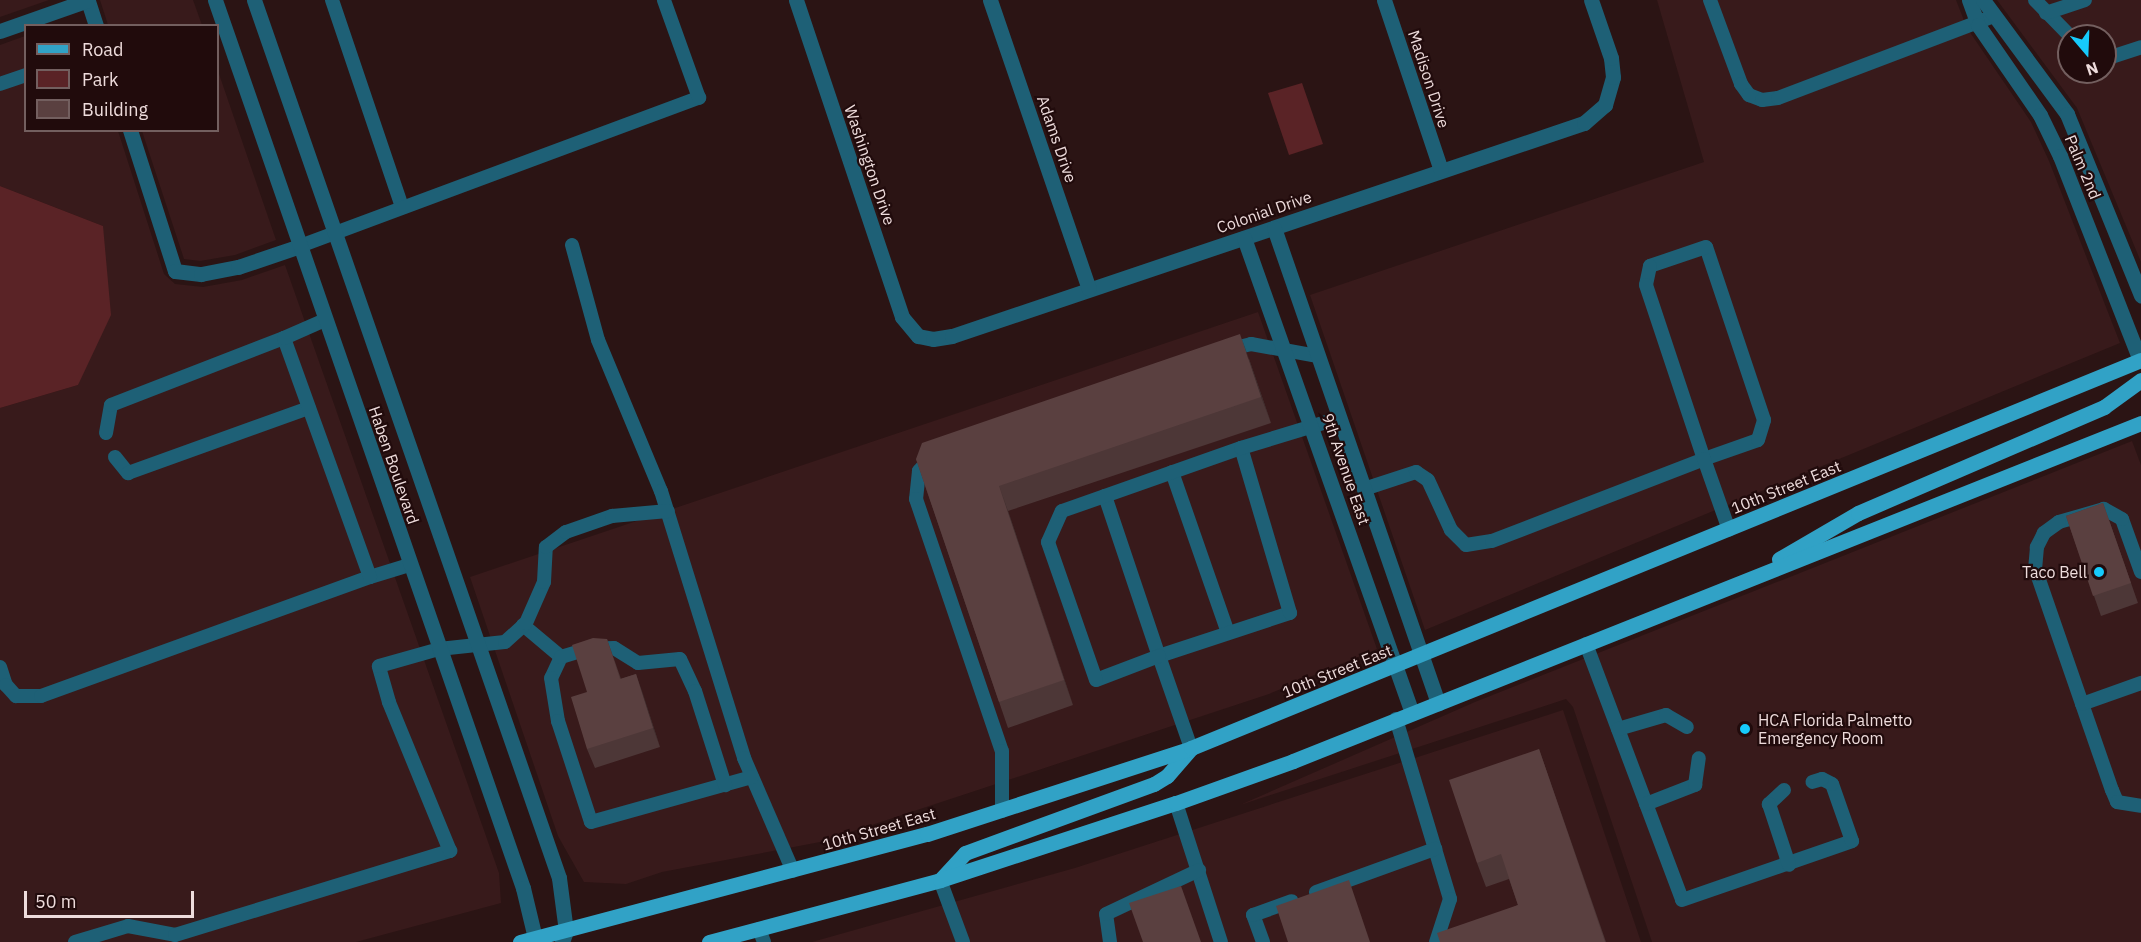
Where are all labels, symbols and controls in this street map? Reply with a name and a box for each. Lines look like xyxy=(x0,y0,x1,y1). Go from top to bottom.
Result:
legend xyxy=(24,24,219,132)
north arrow xyxy=(2057,24,2117,84)
street label: Madison Drive xyxy=(1404,28,1454,130)
text: Road xyxy=(82,38,123,61)
text: N xyxy=(2083,58,2101,80)
text: Park xyxy=(82,68,118,91)
street label: Adams Drive xyxy=(1033,93,1081,185)
text: Building xyxy=(82,98,148,121)
street label: Washington Drive xyxy=(840,103,900,227)
street label: Palm 2nd xyxy=(2061,132,2105,202)
street label: Colonial Drive xyxy=(1214,187,1314,237)
street label: Haben Boulevard xyxy=(365,403,423,527)
street label: 9th Avenue East xyxy=(1318,411,1374,527)
street label: 10th Street East xyxy=(1728,456,1844,518)
place label: Taco Bell xyxy=(2022,562,2087,582)
marker: Taco Bell xyxy=(2092,565,2106,579)
street label: 10th Street East xyxy=(1279,640,1395,702)
place label: HCA Florida Palmetto Emergency Room xyxy=(1758,710,1912,748)
marker: HCA Florida Palmetto Emergency Room xyxy=(1736,720,1754,738)
street label: 10th Street East xyxy=(820,804,938,854)
scale bar xyxy=(27,879,196,917)
text: 50 m xyxy=(35,890,77,913)

